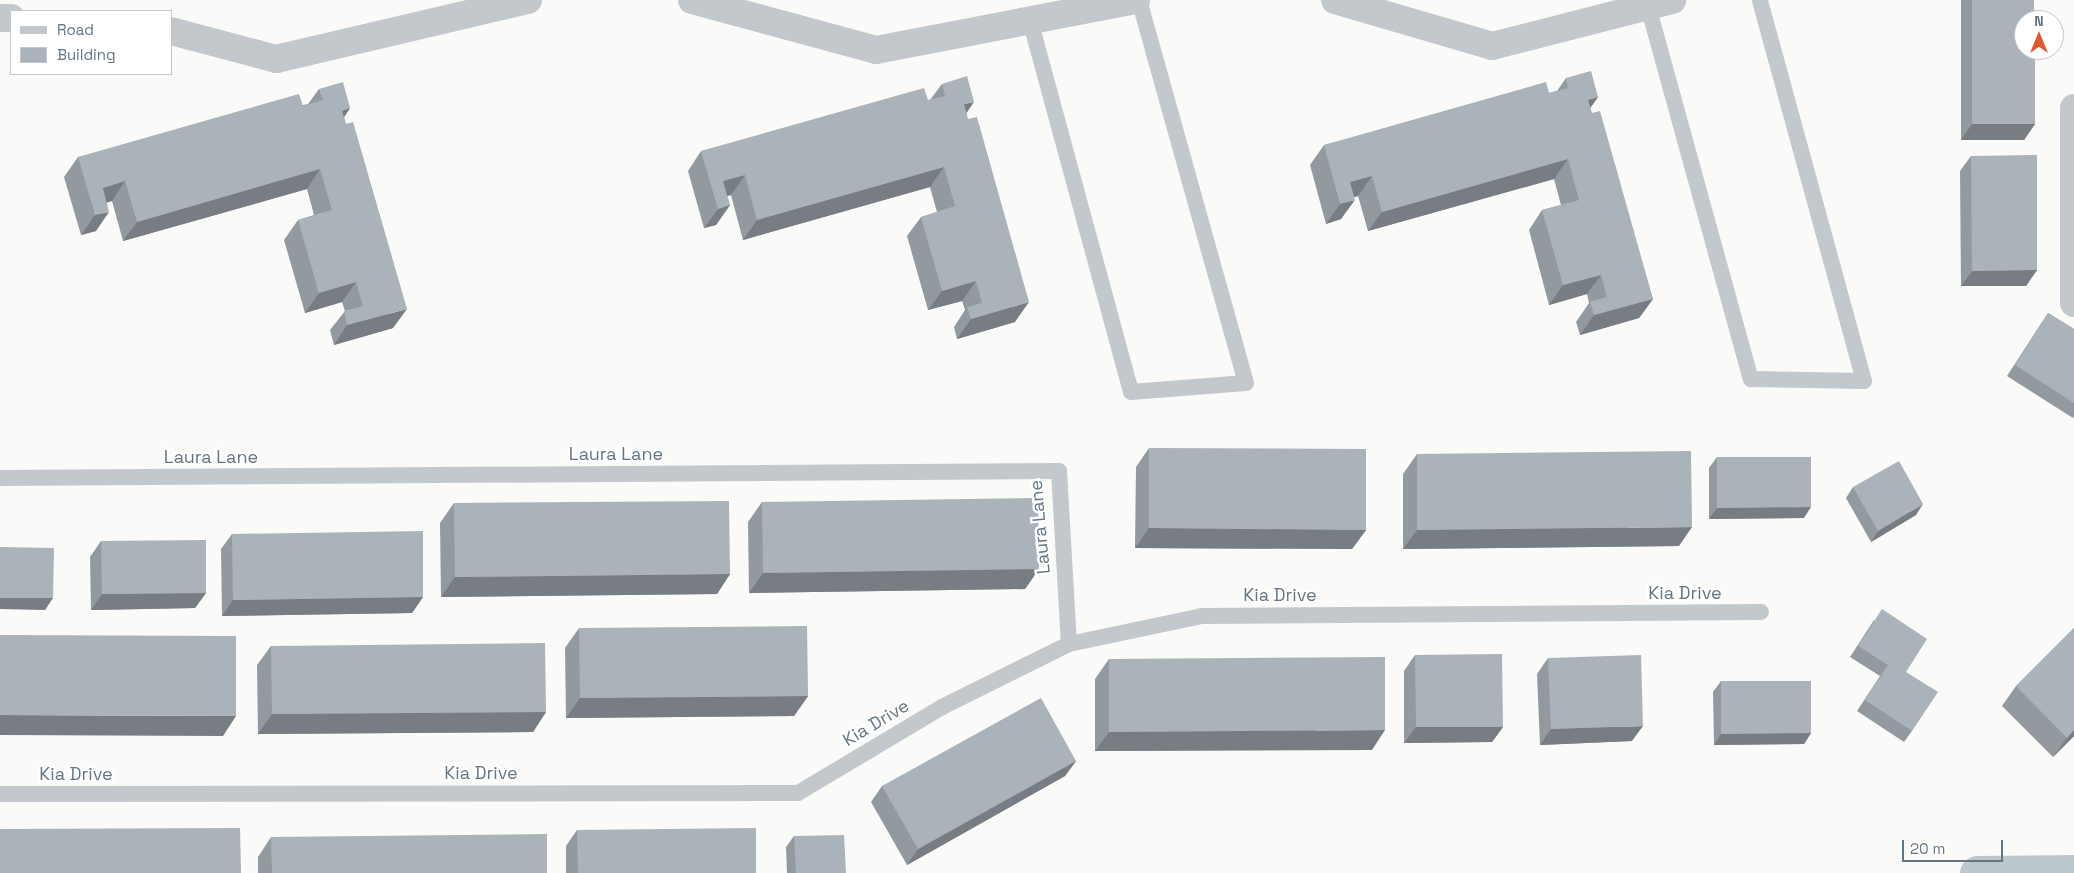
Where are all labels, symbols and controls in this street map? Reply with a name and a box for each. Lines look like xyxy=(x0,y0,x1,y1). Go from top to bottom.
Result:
legend xyxy=(10,10,172,75)
north arrow xyxy=(2014,10,2064,60)
text: N xyxy=(2034,12,2044,30)
text: Road xyxy=(57,20,94,39)
text: Building xyxy=(57,45,116,64)
street label: Laura Lane xyxy=(569,443,663,465)
street label: Laura Lane xyxy=(164,446,258,468)
street label: Laura Lane xyxy=(1025,479,1055,575)
street label: Kia Drive xyxy=(1648,582,1722,604)
street label: Kia Drive xyxy=(1243,584,1317,606)
street label: Kia Drive xyxy=(839,695,913,751)
street label: Kia Drive xyxy=(444,762,518,784)
street label: Kia Drive xyxy=(39,763,113,785)
scale bar xyxy=(1904,830,2005,862)
text: 20 m xyxy=(1910,839,1945,858)

